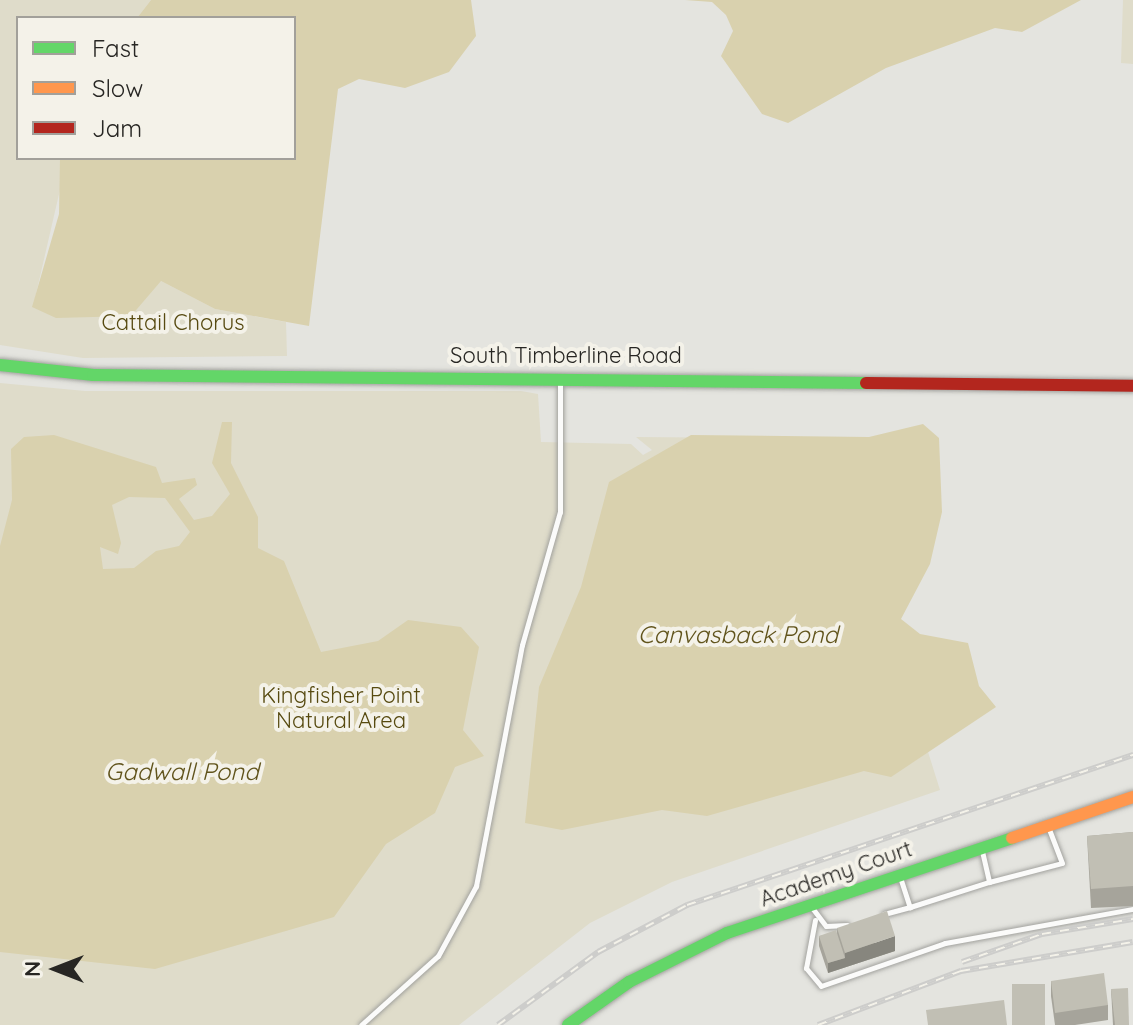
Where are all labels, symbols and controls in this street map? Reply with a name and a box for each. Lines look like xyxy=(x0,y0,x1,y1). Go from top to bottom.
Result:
legend xyxy=(16,16,296,160)
text: Fast xyxy=(92,33,139,63)
text: Slow xyxy=(92,73,143,103)
text: Jam xyxy=(92,113,142,143)
park label: Cattail Chorus xyxy=(101,310,245,336)
street label: South Timberline Road xyxy=(450,343,682,369)
water label: Canvasback Pond xyxy=(638,621,838,649)
park label: Kingfisher Point Natural Area xyxy=(261,682,421,734)
water label: Gadwall Pond xyxy=(105,758,259,786)
street label: Academy Court xyxy=(756,836,916,912)
north arrow xyxy=(16,929,96,1009)
text: N xyxy=(18,961,46,977)

